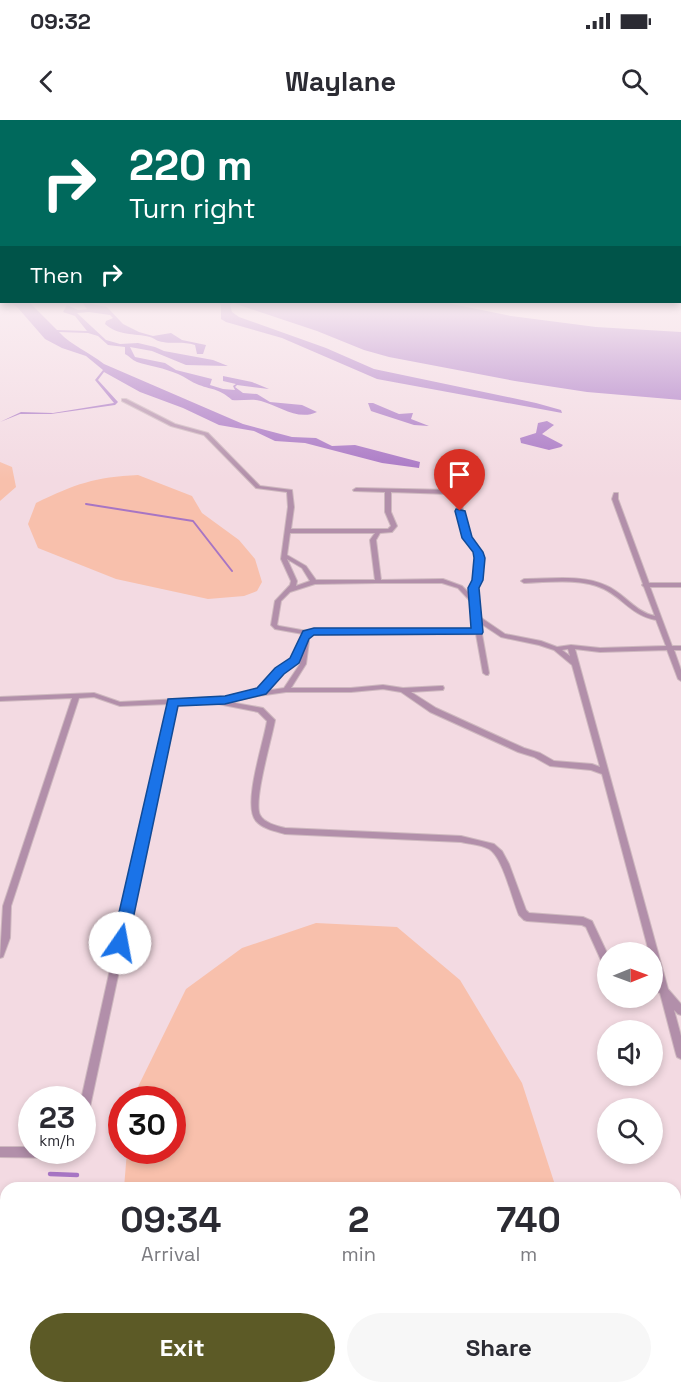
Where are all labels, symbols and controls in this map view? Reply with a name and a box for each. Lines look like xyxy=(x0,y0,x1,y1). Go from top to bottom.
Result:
text: 09:32 xyxy=(30,7,91,35)
text: Waylane xyxy=(285,64,396,99)
icon: back xyxy=(30,65,63,98)
icon: search xyxy=(618,65,651,98)
text: 220 m xyxy=(129,139,253,192)
icon: right xyxy=(30,144,108,222)
text: Turn right xyxy=(129,191,256,226)
icon: right xyxy=(95,258,128,291)
text: Then xyxy=(30,261,83,289)
pin xyxy=(434,449,485,511)
icon: arrive xyxy=(443,458,476,491)
position arrow xyxy=(88,911,152,975)
north arrow xyxy=(597,942,663,1008)
map controls xyxy=(597,942,663,1164)
button: sound xyxy=(597,1020,663,1086)
speed limit sign: 30 xyxy=(108,1086,186,1164)
text: 23 xyxy=(39,1098,75,1137)
button: search xyxy=(597,1098,663,1164)
text: km/h xyxy=(39,1131,75,1150)
text: 09:34 xyxy=(120,1197,221,1243)
text: 2 xyxy=(348,1197,369,1243)
text: 740 xyxy=(496,1197,561,1243)
text: Arrival xyxy=(141,1241,201,1267)
text: min xyxy=(342,1241,376,1267)
text: m xyxy=(520,1241,537,1267)
button: Exit xyxy=(30,1313,335,1382)
button: Share xyxy=(347,1313,651,1382)

